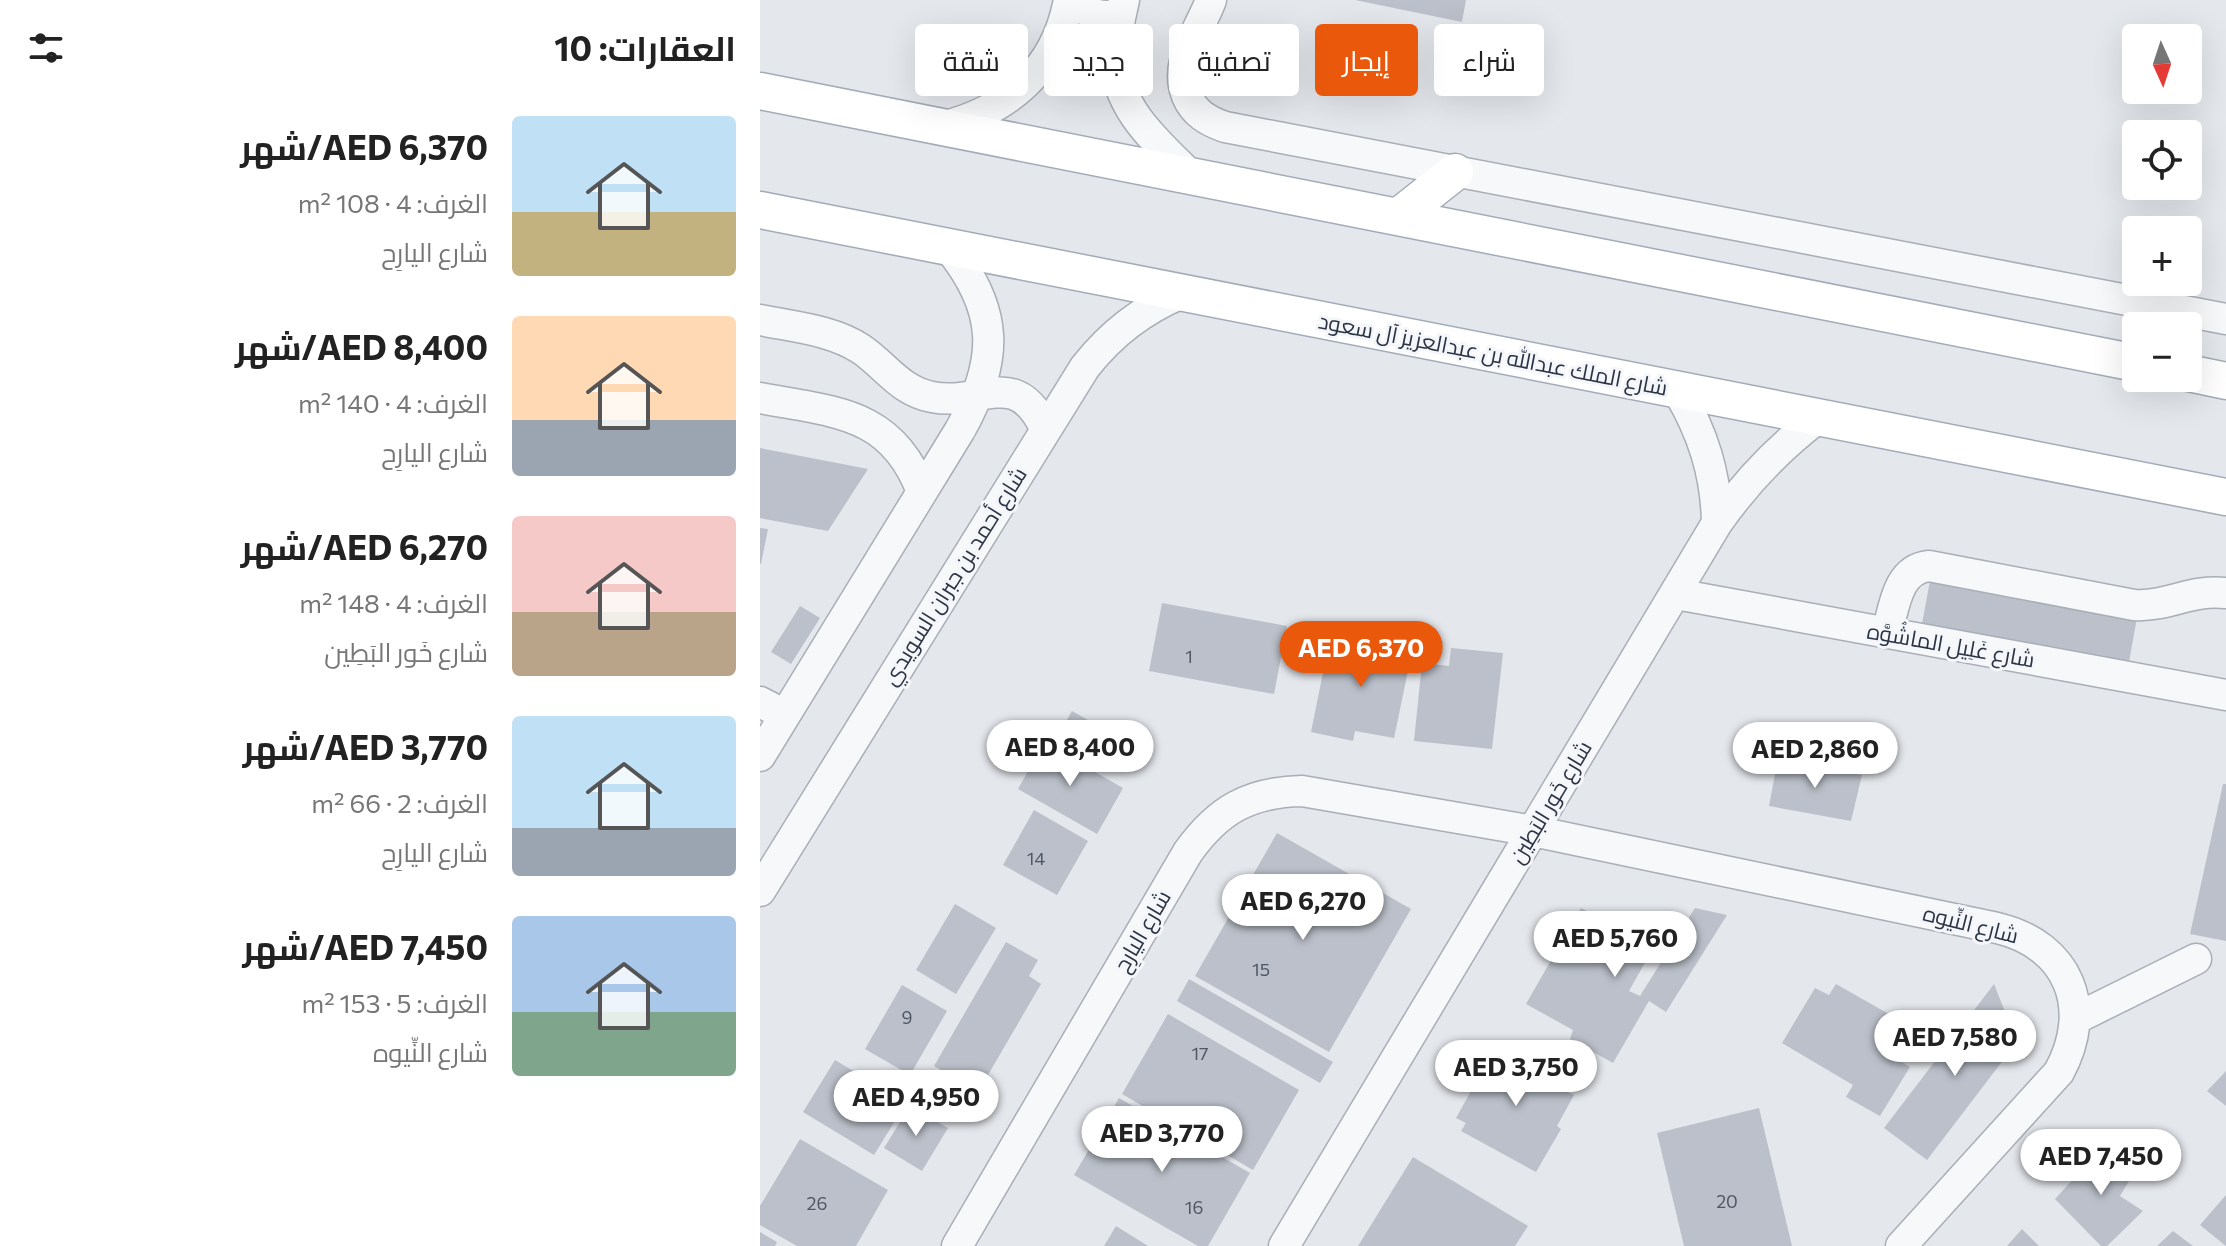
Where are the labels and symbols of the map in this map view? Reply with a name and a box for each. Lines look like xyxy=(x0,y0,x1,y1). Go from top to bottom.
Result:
north arrow xyxy=(2122,24,2202,104)
street label: شارع الملك عبدالله بن عبدالعزيز آل سعود xyxy=(1316,306,1670,403)
street label: شارع أحمد بن جبران السويدي xyxy=(875,462,1035,692)
street label: شارع غَلِيل الماشُوَّه xyxy=(1865,615,2037,675)
pin: AED 6,370 xyxy=(1269,621,1453,689)
house number: 1 xyxy=(1185,645,1193,667)
pin: AED 8,400 xyxy=(978,720,1162,788)
pin: AED 2,860 xyxy=(1723,722,1907,790)
street label: شارع خَور البَطِين xyxy=(1502,735,1599,869)
house number: 14 xyxy=(1027,847,1045,869)
pin: AED 6,270 xyxy=(1211,874,1395,942)
street label: شارع اليارِح xyxy=(1107,885,1178,978)
street label: شارع النِّيوه xyxy=(1920,898,2022,950)
pin: AED 5,760 xyxy=(1523,911,1707,979)
house number: 15 xyxy=(1252,958,1270,980)
house number: 9 xyxy=(902,1006,912,1028)
pin: AED 7,580 xyxy=(1863,1010,2047,1078)
pin: AED 3,750 xyxy=(1424,1040,1608,1108)
house number: 17 xyxy=(1191,1042,1209,1064)
pin: AED 4,950 xyxy=(824,1070,1008,1138)
pin: AED 3,770 xyxy=(1070,1106,1254,1174)
pin: AED 7,450 xyxy=(2009,1129,2193,1197)
house number: 20 xyxy=(1716,1190,1738,1212)
house number: 26 xyxy=(807,1192,827,1214)
house number: 16 xyxy=(1185,1196,1203,1218)

